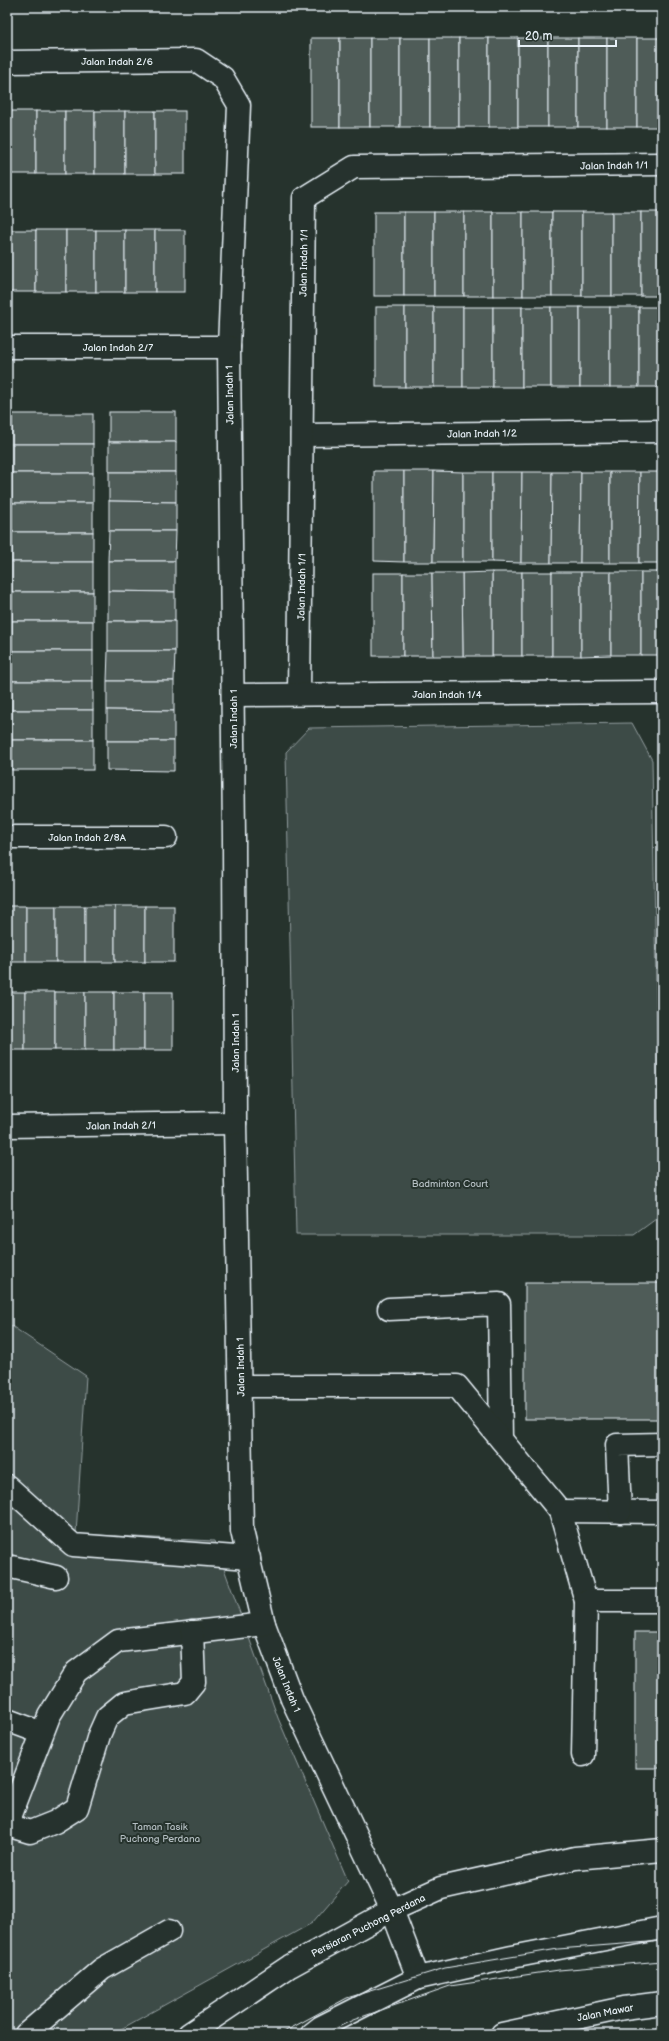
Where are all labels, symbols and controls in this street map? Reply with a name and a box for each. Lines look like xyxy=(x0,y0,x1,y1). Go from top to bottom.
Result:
scale bar xyxy=(519,22,616,48)
text: 20 m xyxy=(525,29,552,44)
street label: Jalan Indah 2/6 xyxy=(81,56,153,68)
street label: Jalan Indah 1/1 xyxy=(580,159,648,173)
street label: Jalan Indah 1/1 xyxy=(297,229,311,297)
street label: Jalan Indah 2/7 xyxy=(83,342,153,354)
street label: Jalan Indah 1 xyxy=(223,365,237,425)
street label: Jalan Indah 1/2 xyxy=(447,427,517,441)
street label: Jalan Indah 1/1 xyxy=(295,553,309,621)
street label: Jalan Indah 1 xyxy=(228,689,240,749)
street label: Jalan Indah 1/4 xyxy=(412,689,482,701)
street label: Jalan Indah 2/8A xyxy=(48,832,127,844)
street label: Jalan Indah 1 xyxy=(230,1013,242,1073)
street label: Jalan Indah 2/1 xyxy=(86,1119,156,1133)
park label: Badminton Court xyxy=(412,1178,488,1190)
street label: Jalan Indah 1 xyxy=(234,1337,248,1397)
street label: Jalan Indah 1 xyxy=(269,1655,303,1714)
park label: Taman Tasik Puchong Perdana xyxy=(120,1821,201,1845)
street label: Persiaran Puchong Perdana xyxy=(309,1892,428,1960)
street label: Jalan Mawar xyxy=(576,2002,635,2024)

